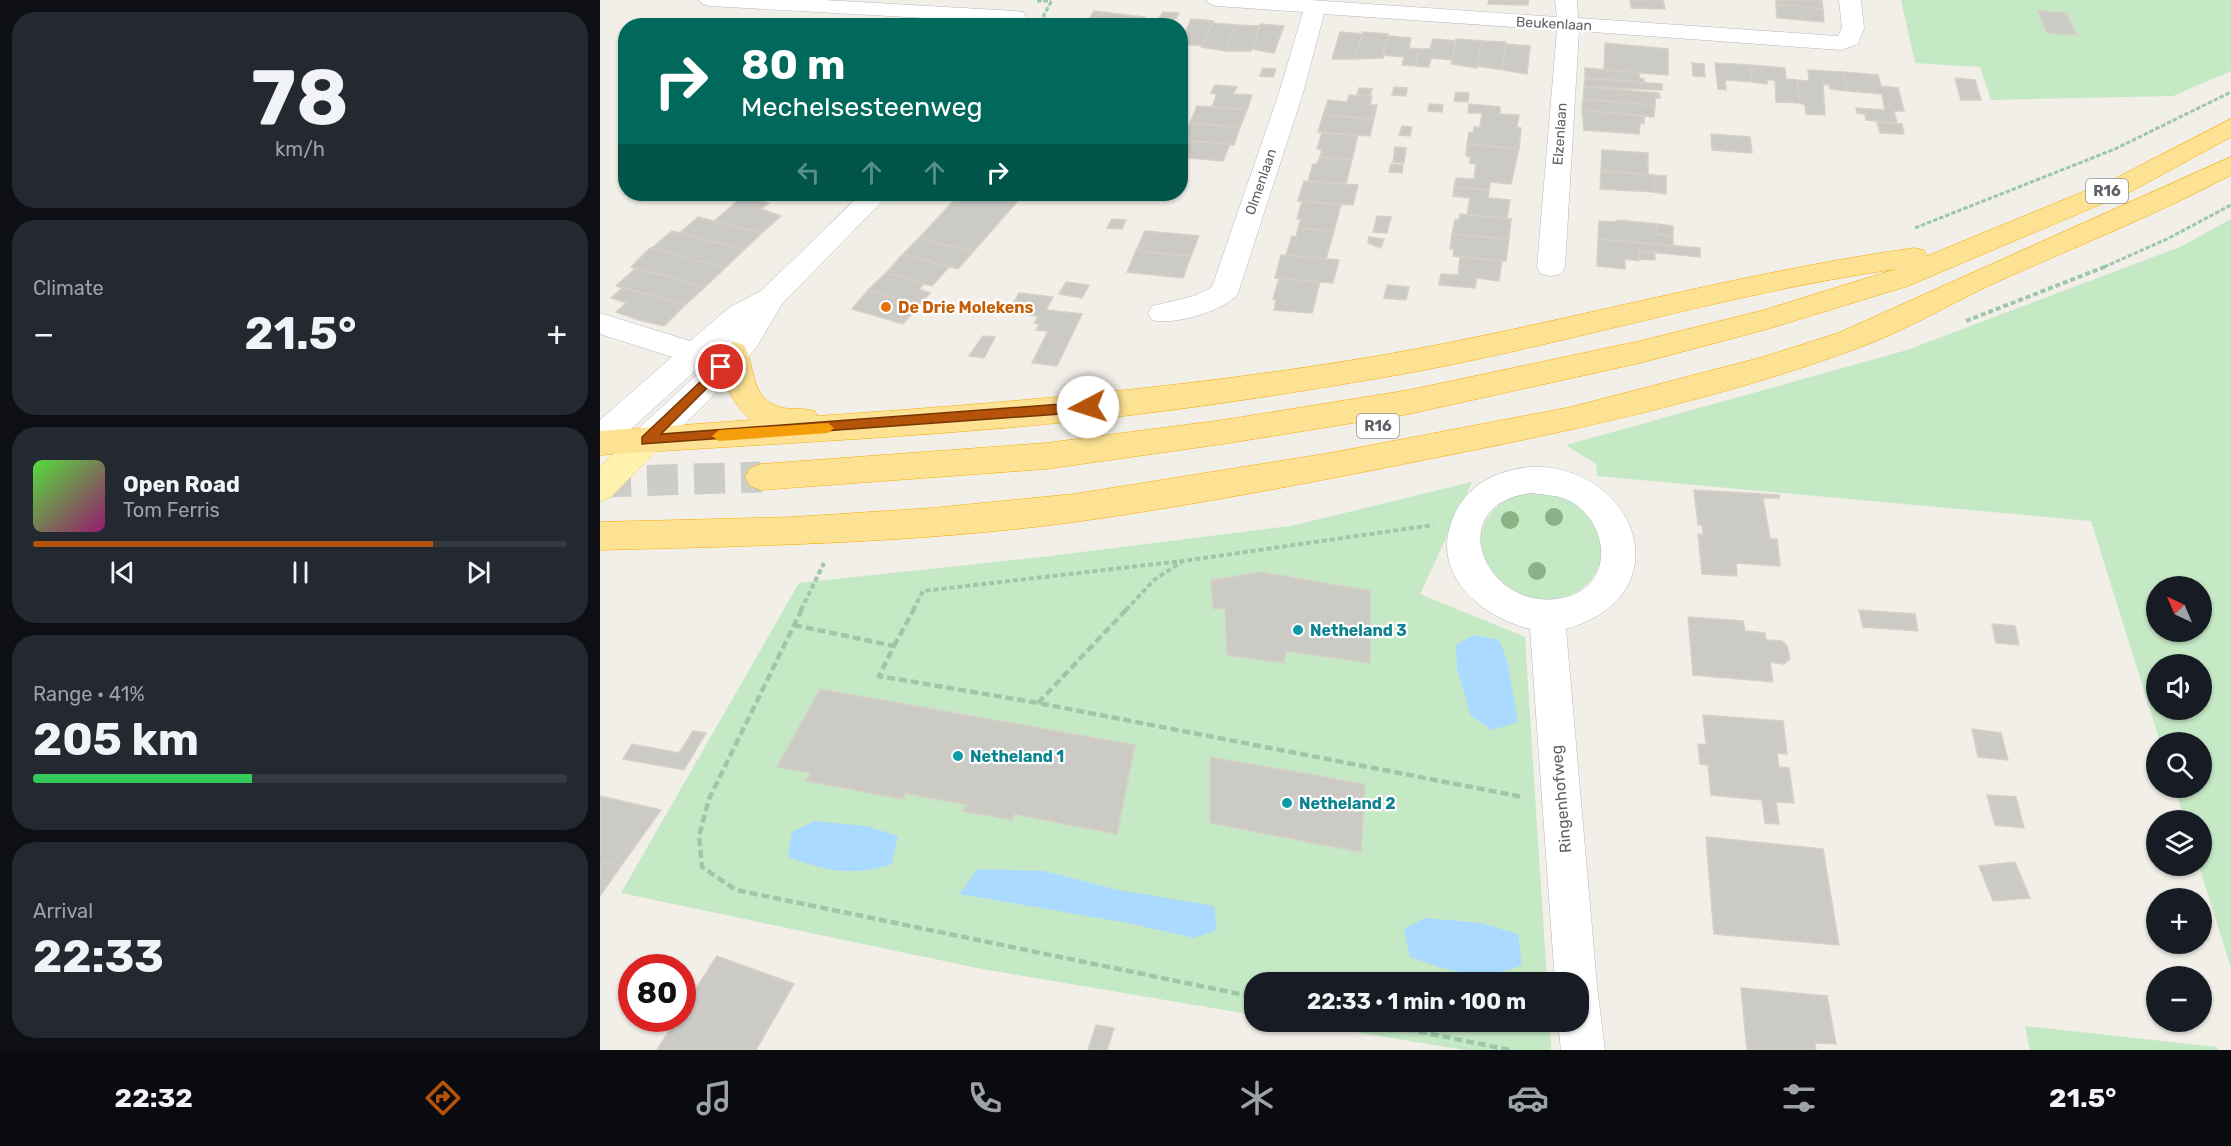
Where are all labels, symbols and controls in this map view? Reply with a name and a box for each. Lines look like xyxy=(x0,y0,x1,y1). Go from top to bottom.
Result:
street label: Beukenlaan xyxy=(1516,14,1592,34)
text: 80 m xyxy=(741,40,845,90)
icon: right xyxy=(642,42,720,120)
text: 78 xyxy=(251,51,349,144)
text: Mechelsesteenweg xyxy=(741,91,983,123)
street label: Elzenlaan xyxy=(1549,102,1571,166)
text: km/h xyxy=(275,137,325,161)
street label: Olmenlaan xyxy=(1242,147,1280,217)
icon: left xyxy=(792,156,825,189)
icon: ahead xyxy=(855,156,888,189)
icon: ahead xyxy=(918,156,951,189)
icon: right xyxy=(981,156,1014,189)
road number: R16 xyxy=(2086,179,2128,203)
text: Climate xyxy=(33,276,104,300)
place label: De Drie Molekens xyxy=(898,298,1033,317)
marker: De Drie Molekens xyxy=(879,300,893,314)
text: 21.5° xyxy=(244,307,356,360)
text: − xyxy=(33,314,54,353)
text: + xyxy=(546,314,567,353)
pin xyxy=(695,341,746,392)
icon: arrive xyxy=(704,350,737,383)
position arrow xyxy=(1056,375,1120,439)
road number: R16 xyxy=(1357,414,1399,438)
text: Open Road xyxy=(123,471,240,498)
text: Tom Ferris xyxy=(123,498,220,522)
icon: previous xyxy=(106,556,139,589)
icon: pause xyxy=(284,556,317,589)
icon: next xyxy=(462,556,495,589)
north arrow xyxy=(2146,576,2212,642)
map controls xyxy=(2146,576,2212,1032)
place label: Netheland 3 xyxy=(1310,621,1407,640)
marker: Netheland 3 xyxy=(1291,623,1305,637)
button: sound xyxy=(2146,654,2212,720)
text: Range · 41% xyxy=(33,682,145,706)
text: 205 km xyxy=(33,713,199,766)
button: search xyxy=(2146,732,2212,798)
street label: Ringenhofweg xyxy=(1547,744,1575,854)
place label: Netheland 1 xyxy=(970,747,1064,766)
marker: Netheland 1 xyxy=(951,749,965,763)
place label: Netheland 2 xyxy=(1299,794,1396,813)
marker: Netheland 2 xyxy=(1280,796,1294,810)
button: layers xyxy=(2146,810,2212,876)
button: + xyxy=(2146,888,2212,954)
text: Arrival xyxy=(33,899,93,923)
text: 22:33 xyxy=(33,930,164,983)
speed limit sign: 80 xyxy=(618,954,696,1032)
button: − xyxy=(2146,966,2212,1032)
text: 22:33 · 1 min · 100 m xyxy=(1307,988,1526,1015)
icon: directions xyxy=(422,1077,464,1119)
icon: music xyxy=(693,1077,735,1119)
icon: phone xyxy=(964,1077,1006,1119)
icon: climate xyxy=(1236,1077,1278,1119)
icon: car xyxy=(1507,1077,1549,1119)
icon: filters xyxy=(1778,1077,1820,1119)
text: 22:32 xyxy=(115,1082,193,1114)
text: 21.5° xyxy=(2049,1082,2116,1114)

